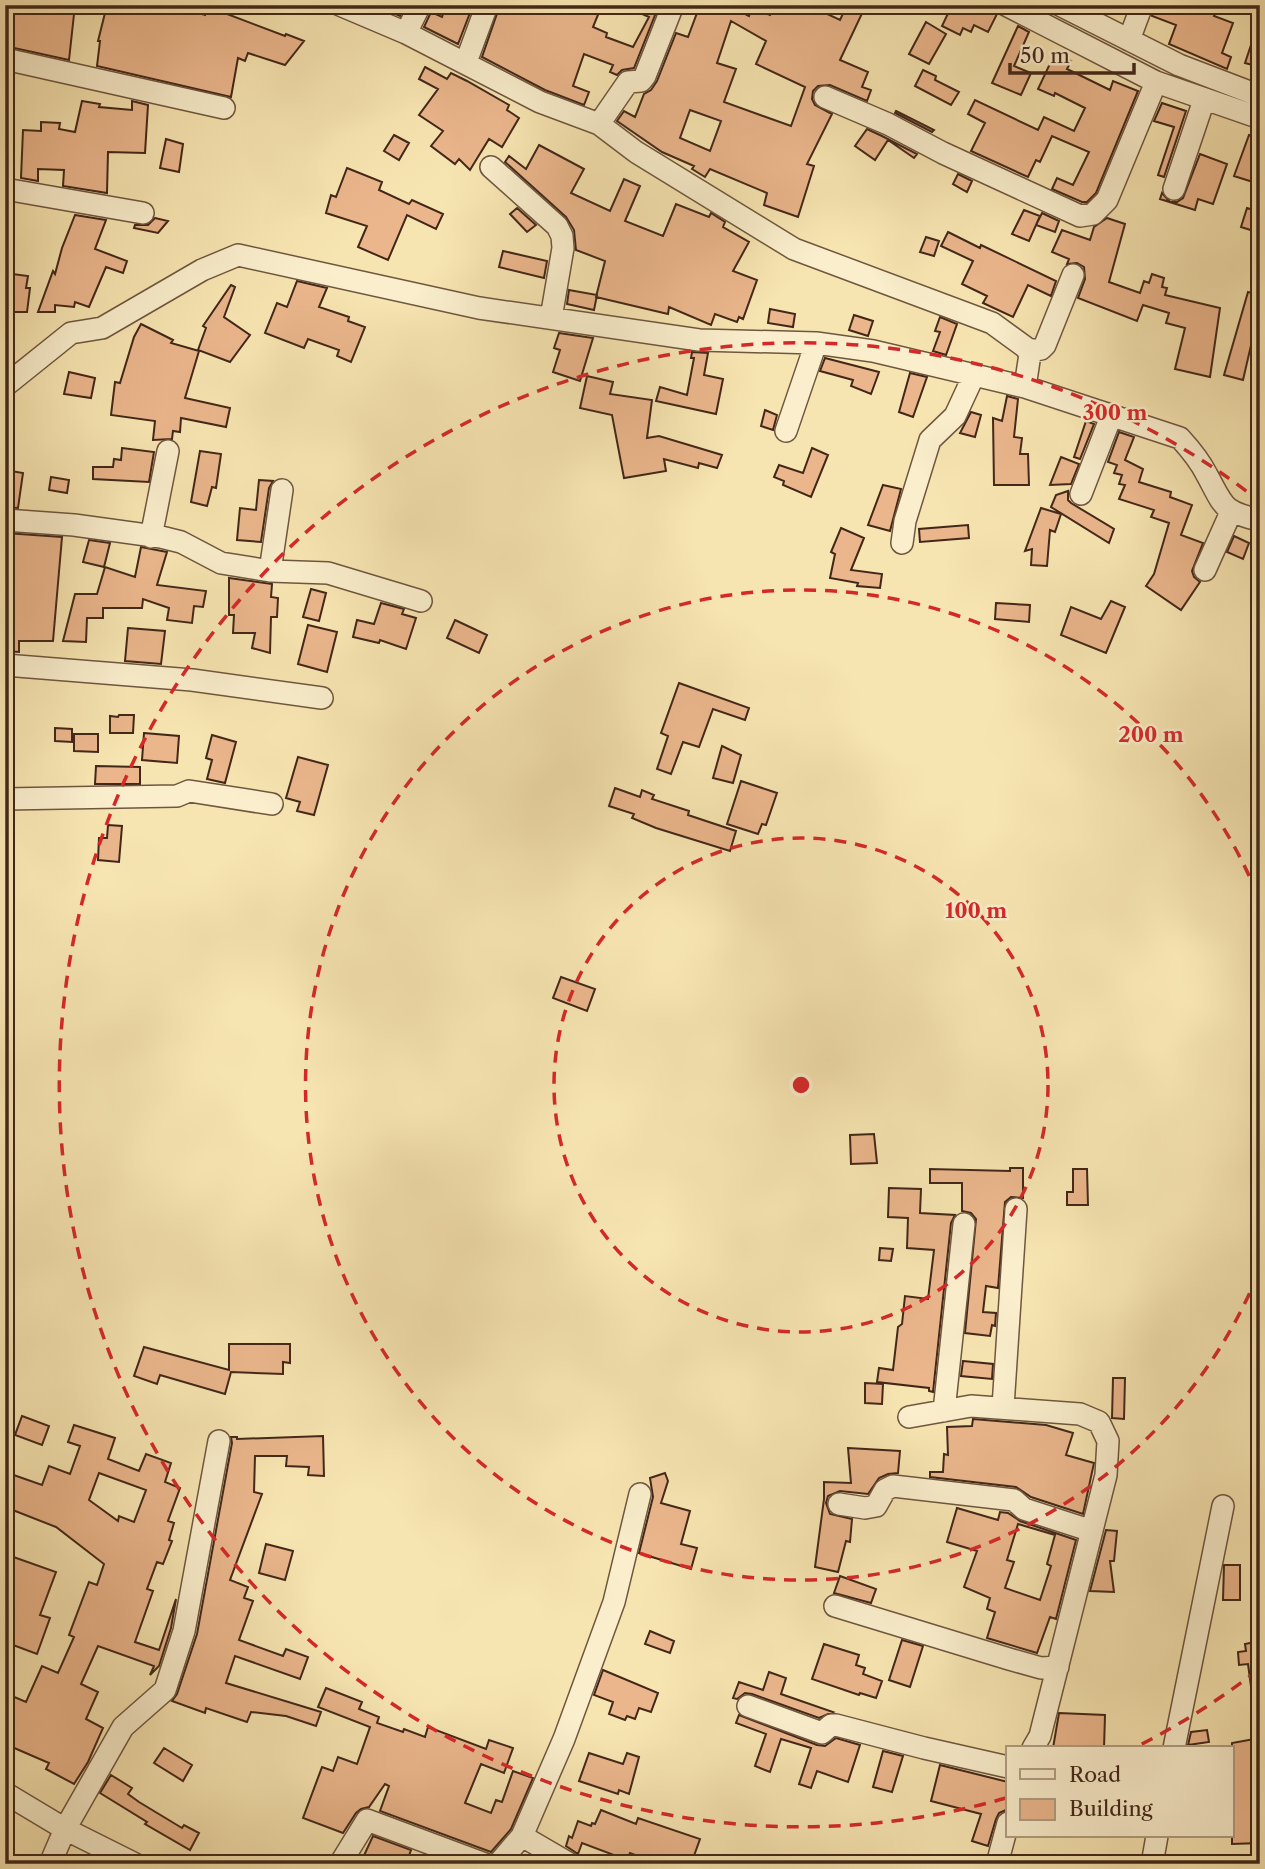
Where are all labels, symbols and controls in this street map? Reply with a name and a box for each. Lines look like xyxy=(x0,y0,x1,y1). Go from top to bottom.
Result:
scale bar xyxy=(1010,32,1134,76)
text: 50 m xyxy=(1020,43,1070,68)
text: 300 m xyxy=(1083,400,1147,425)
text: 200 m xyxy=(1118,722,1184,747)
text: 100 m xyxy=(945,898,1007,923)
centre of rings xyxy=(789,1073,813,1097)
legend xyxy=(1006,1746,1234,1838)
text: Road xyxy=(1069,1762,1121,1787)
text: Building xyxy=(1069,1796,1154,1821)

